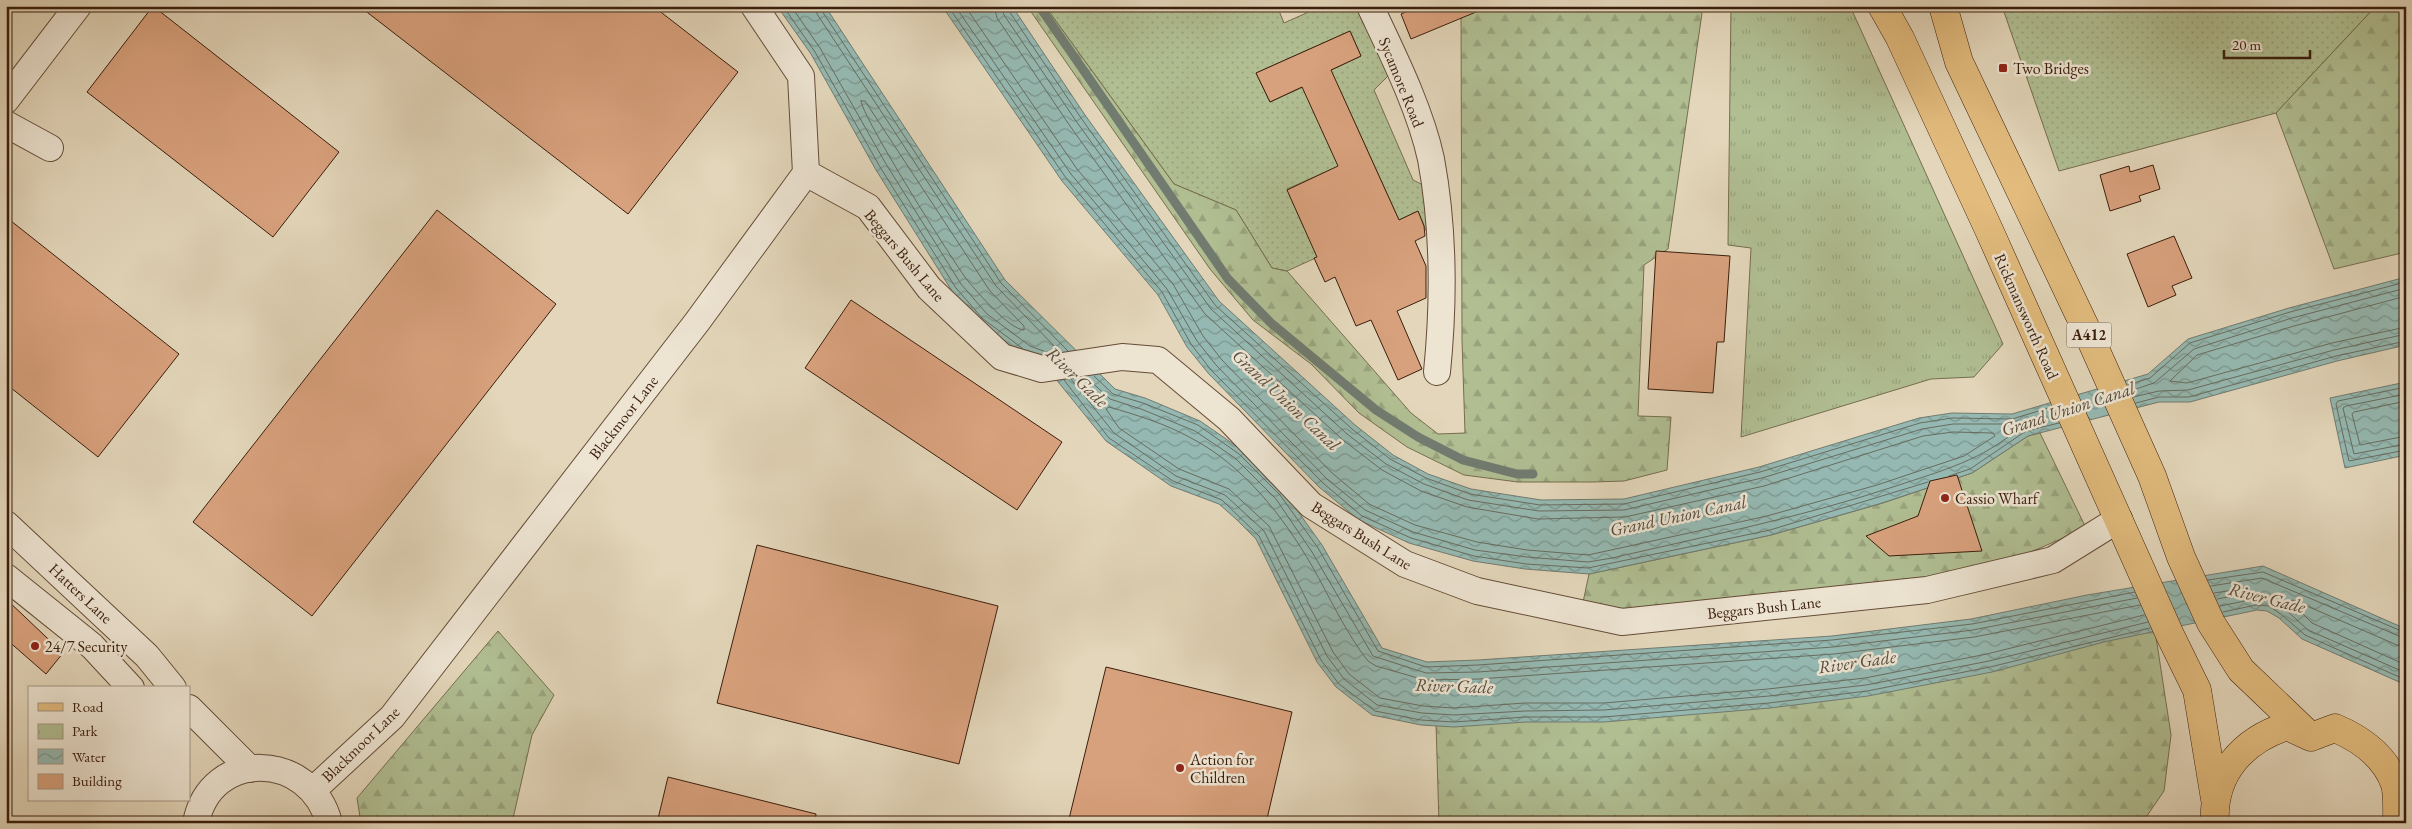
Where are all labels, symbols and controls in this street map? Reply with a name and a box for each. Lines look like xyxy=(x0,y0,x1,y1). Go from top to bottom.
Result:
scale bar xyxy=(2224,28,2311,60)
street label: Sycamore Road xyxy=(1374,34,1429,131)
text: 20 m xyxy=(2232,35,2261,54)
place label: Two Bridges xyxy=(2013,58,2089,79)
marker: Two Bridges xyxy=(1997,62,2009,74)
street label: Beggars Bush Lane xyxy=(860,205,949,306)
street label: Rickmansworth Road xyxy=(1989,250,2064,383)
road number: A412 xyxy=(2066,322,2112,348)
water label: River Gade xyxy=(1041,341,1114,413)
water label: Grand Union Canal xyxy=(1228,344,1346,456)
street label: Blackmoor Lane xyxy=(584,371,663,464)
water label: Grand Union Canal xyxy=(1998,376,2138,441)
place label: Cassio Wharf xyxy=(1955,488,2040,509)
water label: Grand Union Canal xyxy=(1607,490,1749,541)
marker: Cassio Wharf xyxy=(1939,492,1951,504)
street label: Beggars Bush Lane xyxy=(1308,496,1416,575)
street label: Hatters Lane xyxy=(44,558,117,628)
water label: River Gade xyxy=(2226,577,2309,618)
street label: Beggars Bush Lane xyxy=(1706,591,1822,624)
place label: 24/7 Security xyxy=(45,636,128,657)
marker: 24/7 Security xyxy=(29,640,41,652)
water label: River Gade xyxy=(1817,645,1898,678)
water label: River Gade xyxy=(1415,673,1494,698)
legend xyxy=(28,686,190,802)
text: Road xyxy=(72,697,104,716)
street label: Blackmoor Lane xyxy=(317,702,404,787)
text: Park xyxy=(72,721,99,740)
text: Water xyxy=(72,747,106,766)
place label: Action for Children xyxy=(1189,749,1255,788)
marker: Action for Children xyxy=(1174,762,1186,774)
text: Building xyxy=(72,771,122,790)

